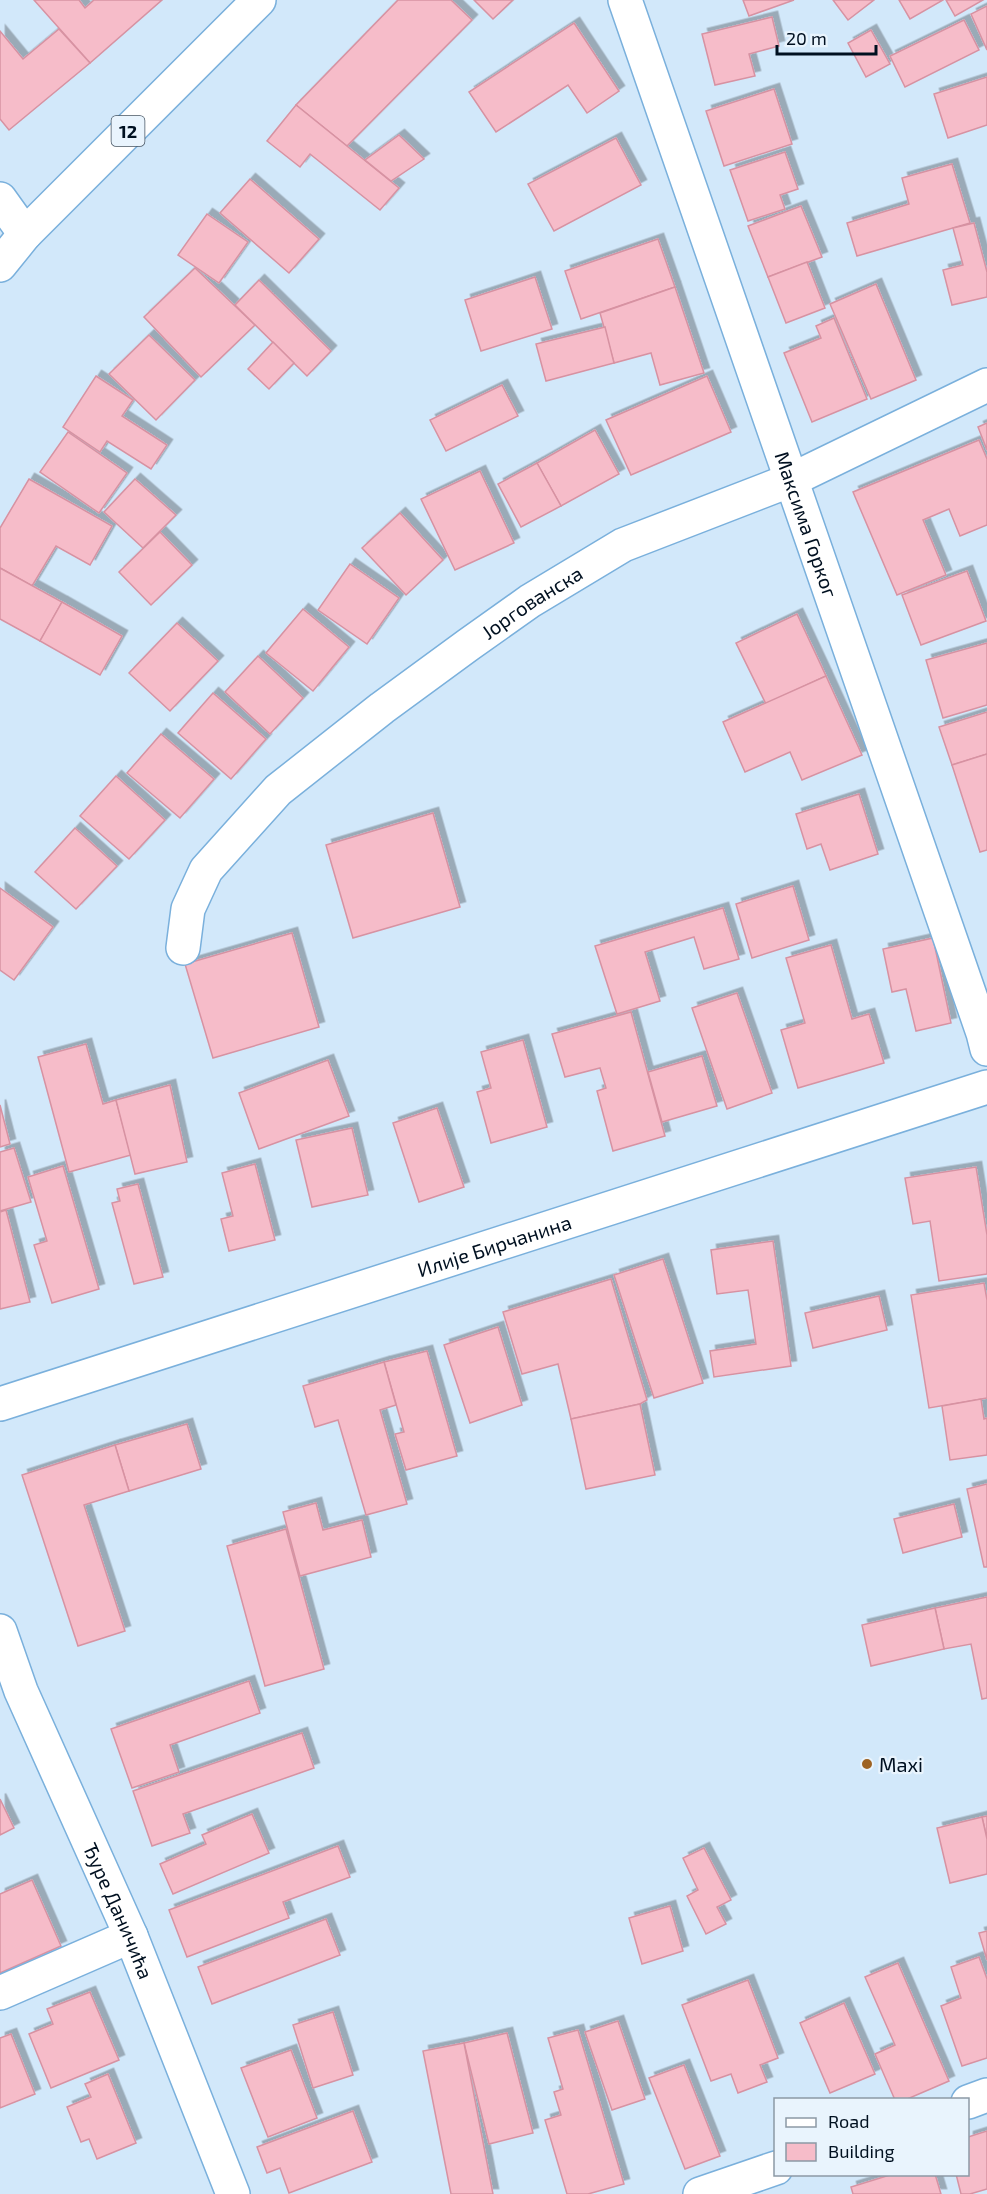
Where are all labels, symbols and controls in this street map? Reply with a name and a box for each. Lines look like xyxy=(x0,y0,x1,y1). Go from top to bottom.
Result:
scale bar xyxy=(777,18,876,56)
text: 20 m xyxy=(786,27,827,49)
road number: 12 xyxy=(112,116,144,146)
street label: Максима Горког xyxy=(770,448,843,601)
street label: Јоргованска xyxy=(477,560,587,644)
street label: Илије Бирчанина xyxy=(414,1209,574,1281)
place label: Maxi xyxy=(879,1752,923,1776)
marker: Maxi xyxy=(860,1757,874,1771)
street label: Ђуре Даничића xyxy=(79,1839,159,1982)
legend xyxy=(774,2098,969,2176)
text: Road xyxy=(828,2110,869,2132)
text: Building xyxy=(828,2140,895,2162)

